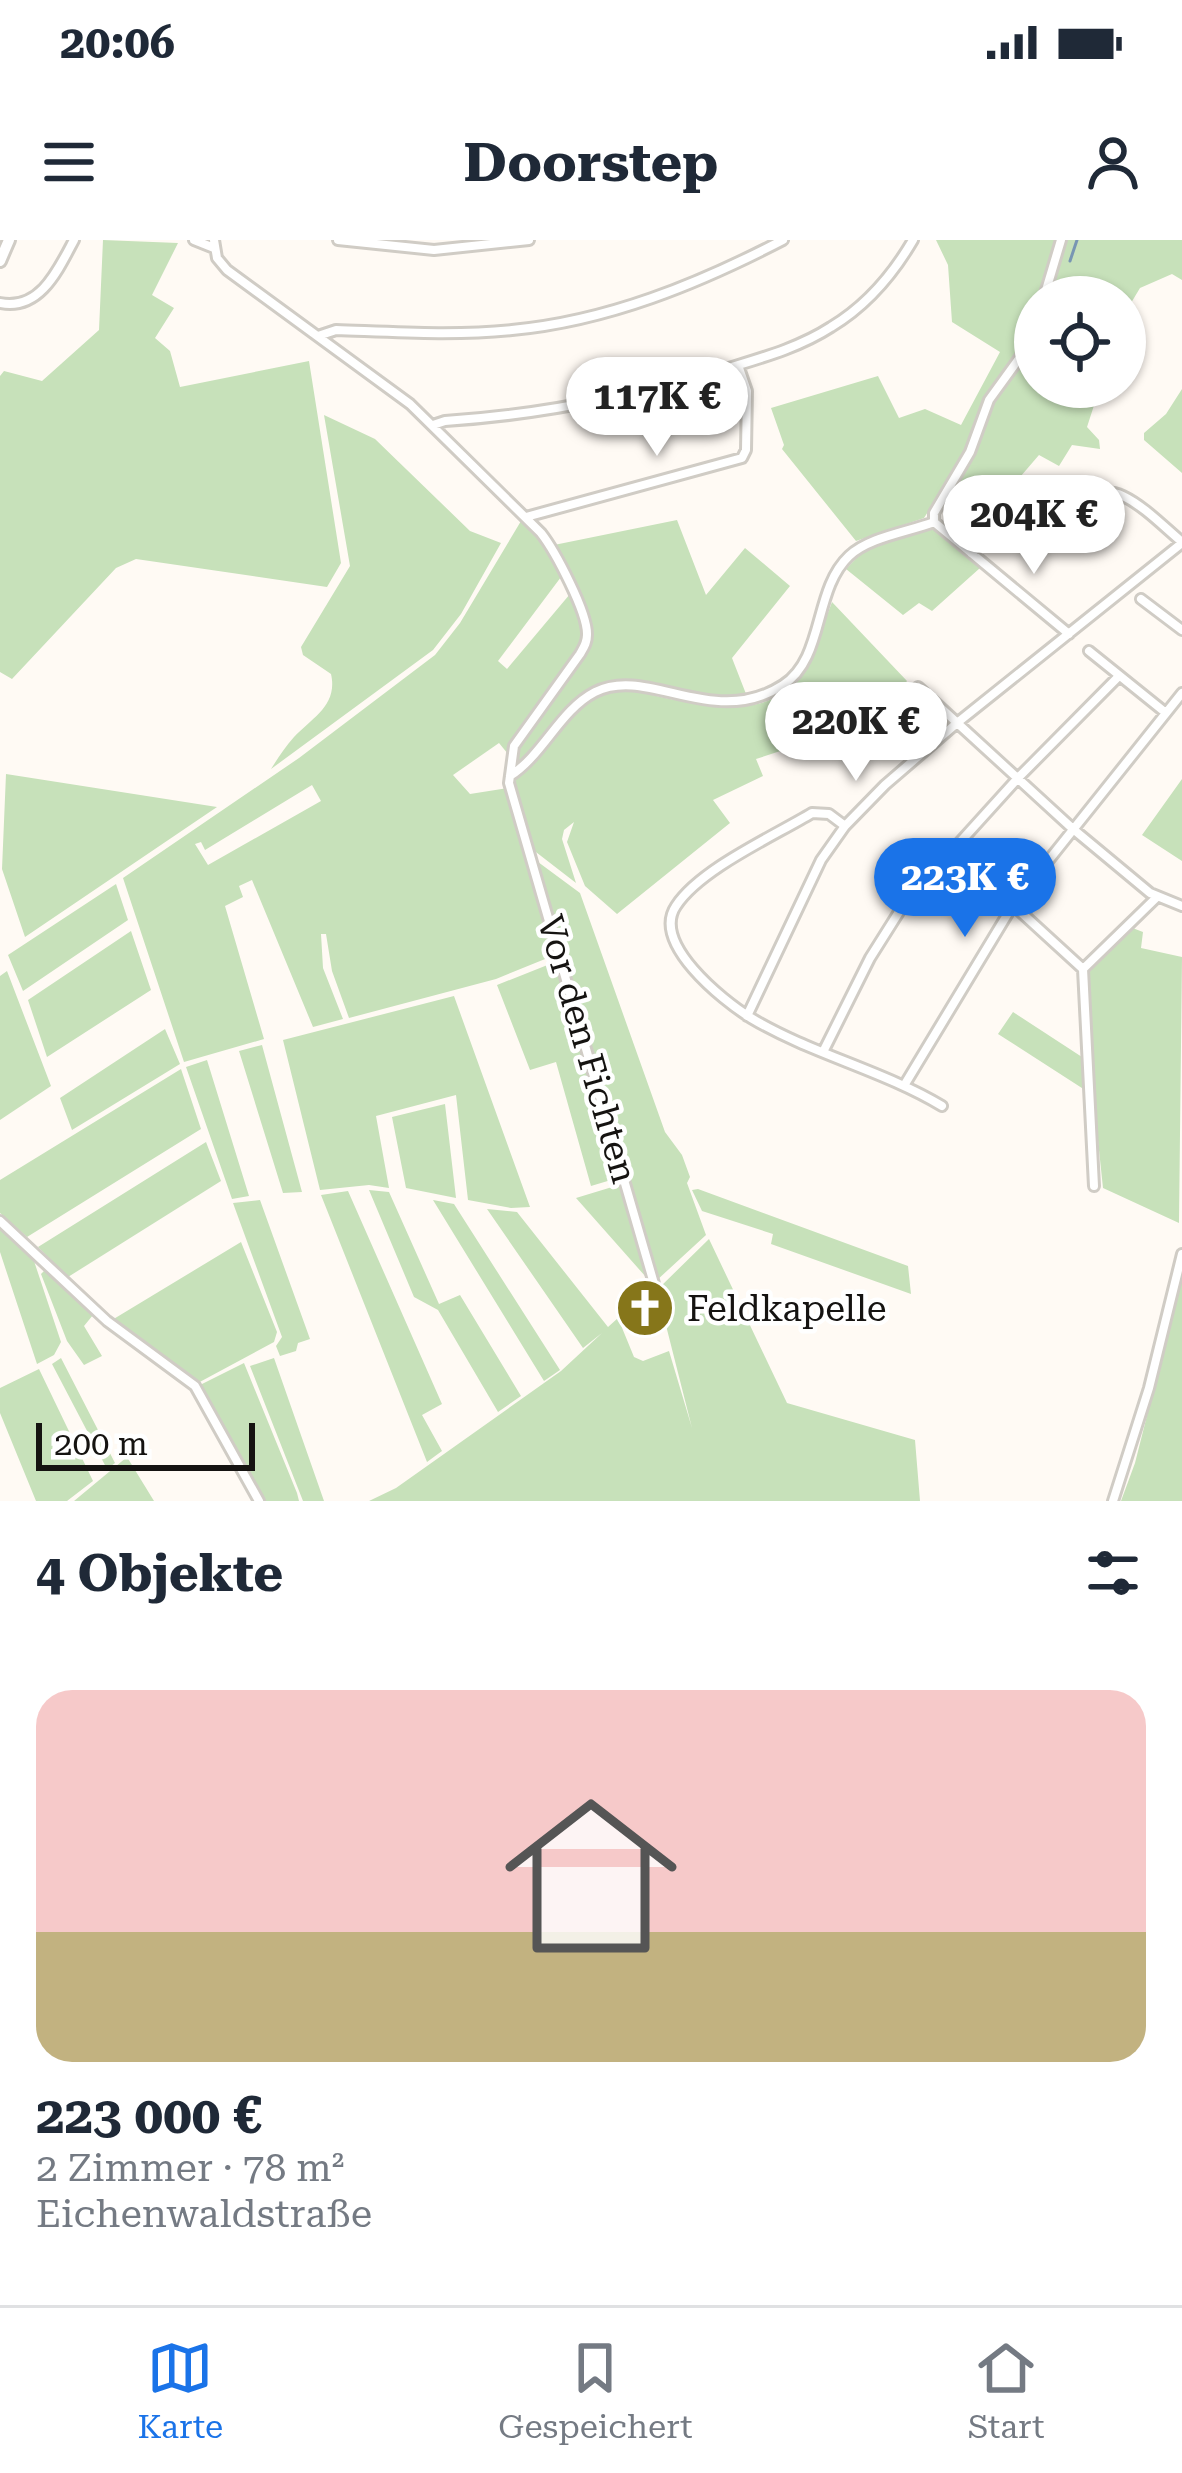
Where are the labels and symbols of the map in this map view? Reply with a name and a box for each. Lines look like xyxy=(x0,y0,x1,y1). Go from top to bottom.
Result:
pin: 117K € xyxy=(559,357,755,459)
pin: 204K € xyxy=(936,475,1132,577)
pin: 220K € xyxy=(758,682,954,784)
pin: 223K € xyxy=(867,838,1063,940)
street label: Vor den Fichten xyxy=(529,910,645,1188)
church icon: Feldkapelle xyxy=(614,1277,676,1339)
place label: Feldkapelle xyxy=(687,1288,887,1330)
scale bar xyxy=(36,1417,255,1470)

